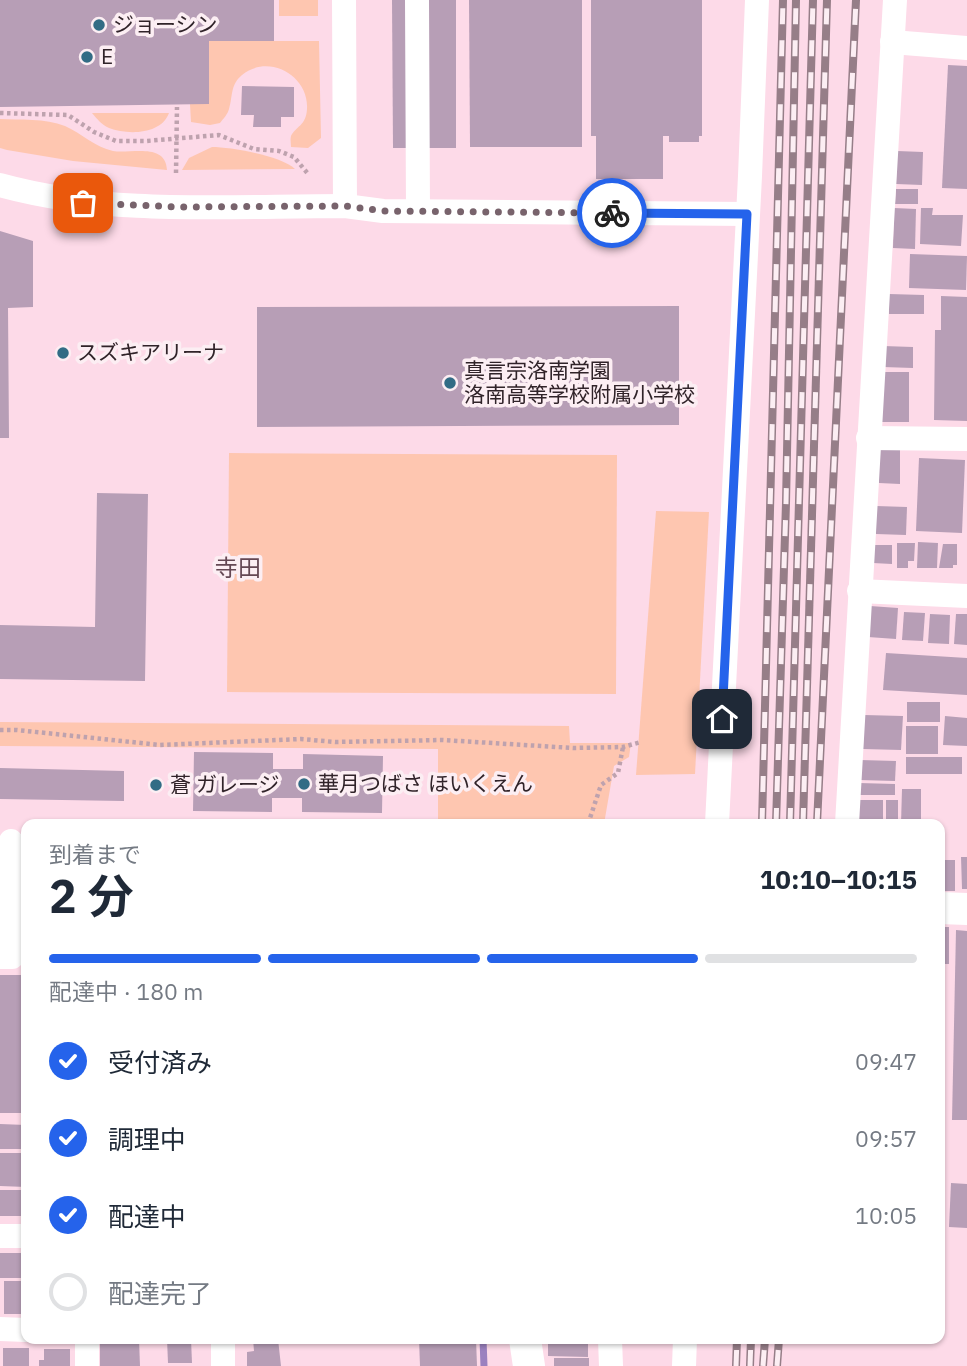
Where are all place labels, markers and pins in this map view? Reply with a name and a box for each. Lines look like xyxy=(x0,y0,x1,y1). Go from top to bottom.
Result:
place label: ジョーシン xyxy=(113,10,218,38)
marker: ジョーシン xyxy=(91,17,107,33)
place label: E xyxy=(101,42,113,70)
marker: E xyxy=(79,49,95,65)
pin xyxy=(53,173,113,233)
place label: スズキアリーナ xyxy=(77,338,224,366)
marker: スズキアリーナ xyxy=(55,345,71,361)
place label: 真言宗洛南学園 洛南高等学校附属小学校 xyxy=(464,356,695,408)
marker: 真言宗洛南学園 洛南高等学校附属小学校 xyxy=(442,375,458,391)
pin xyxy=(692,689,752,749)
place label: 華月つばさ ほいくえん xyxy=(318,769,533,797)
place label: 蒼 ガレージ xyxy=(170,770,280,798)
marker: 華月つばさ ほいくえん xyxy=(296,776,312,792)
marker: 蒼 ガレージ xyxy=(148,777,164,793)

